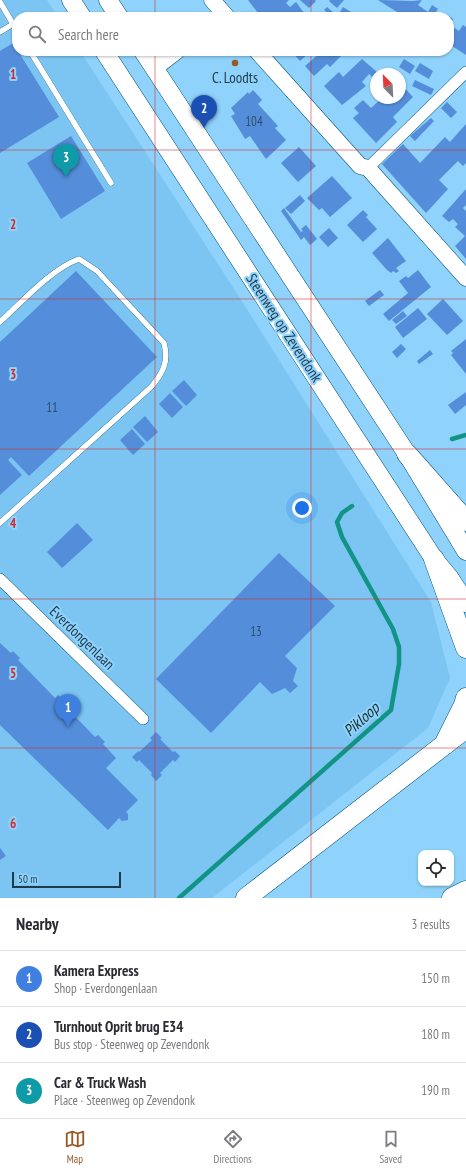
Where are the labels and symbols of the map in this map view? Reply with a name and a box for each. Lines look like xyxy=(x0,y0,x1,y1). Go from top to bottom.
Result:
marker: C. Loodts xyxy=(230,58,240,68)
text: 1 xyxy=(10,66,16,83)
place label: C. Loodts xyxy=(212,68,258,87)
north arrow xyxy=(370,68,406,104)
pin: 2 xyxy=(191,95,217,128)
house number: 104 xyxy=(245,113,263,130)
pin: 3 xyxy=(53,144,79,177)
text: 2 xyxy=(10,216,16,233)
street label: Steenweg op Zevendonk xyxy=(242,270,327,386)
text: 3 xyxy=(10,366,16,383)
house number: 11 xyxy=(46,399,58,416)
your location xyxy=(292,498,312,518)
text: 4 xyxy=(10,515,17,532)
street label: Everdongenlaan xyxy=(46,602,119,673)
house number: 13 xyxy=(250,623,262,640)
text: 5 xyxy=(10,665,16,682)
pin: 1 xyxy=(55,694,81,727)
water label: Pikloop xyxy=(339,697,384,740)
text: 6 xyxy=(10,815,16,832)
scale bar xyxy=(12,870,121,889)

